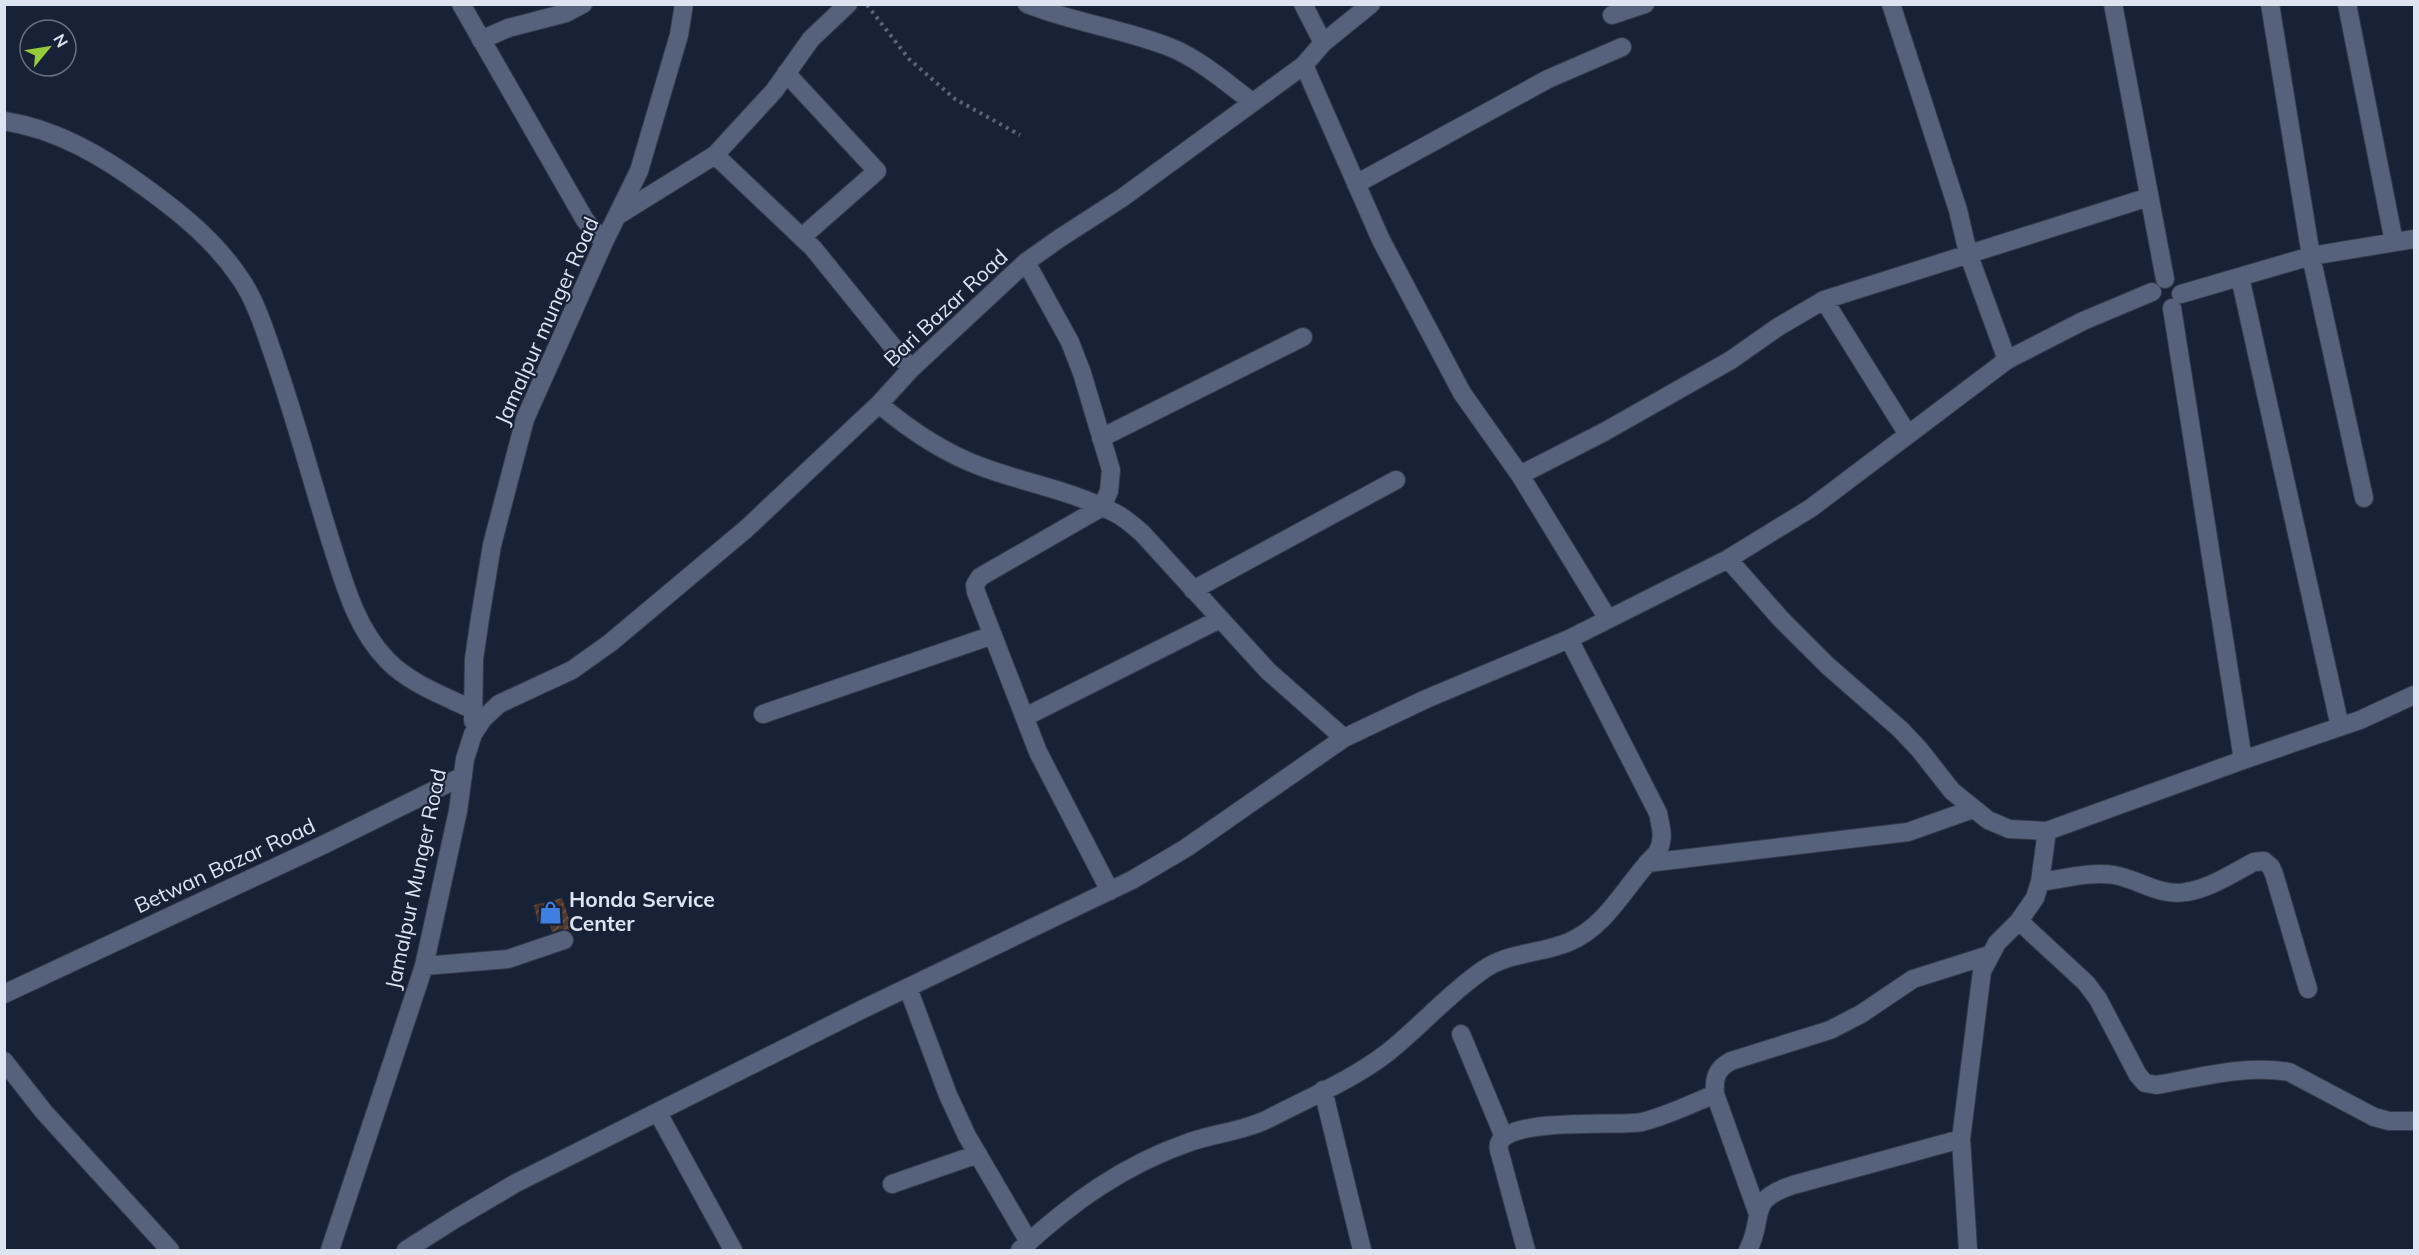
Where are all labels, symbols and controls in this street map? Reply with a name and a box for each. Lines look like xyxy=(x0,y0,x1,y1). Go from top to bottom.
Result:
north arrow xyxy=(18,18,78,78)
text: N xyxy=(49,30,73,51)
street label: Jamalpur munger Road xyxy=(488,213,604,429)
street label: Bari Bazar Road xyxy=(878,243,1013,371)
street label: Jamalpur Munger Road xyxy=(379,766,451,991)
street label: Betwan Bazar Road xyxy=(130,812,319,918)
place label: Honda Service Center xyxy=(569,886,715,936)
shop icon: Honda Service Center xyxy=(538,899,564,925)

